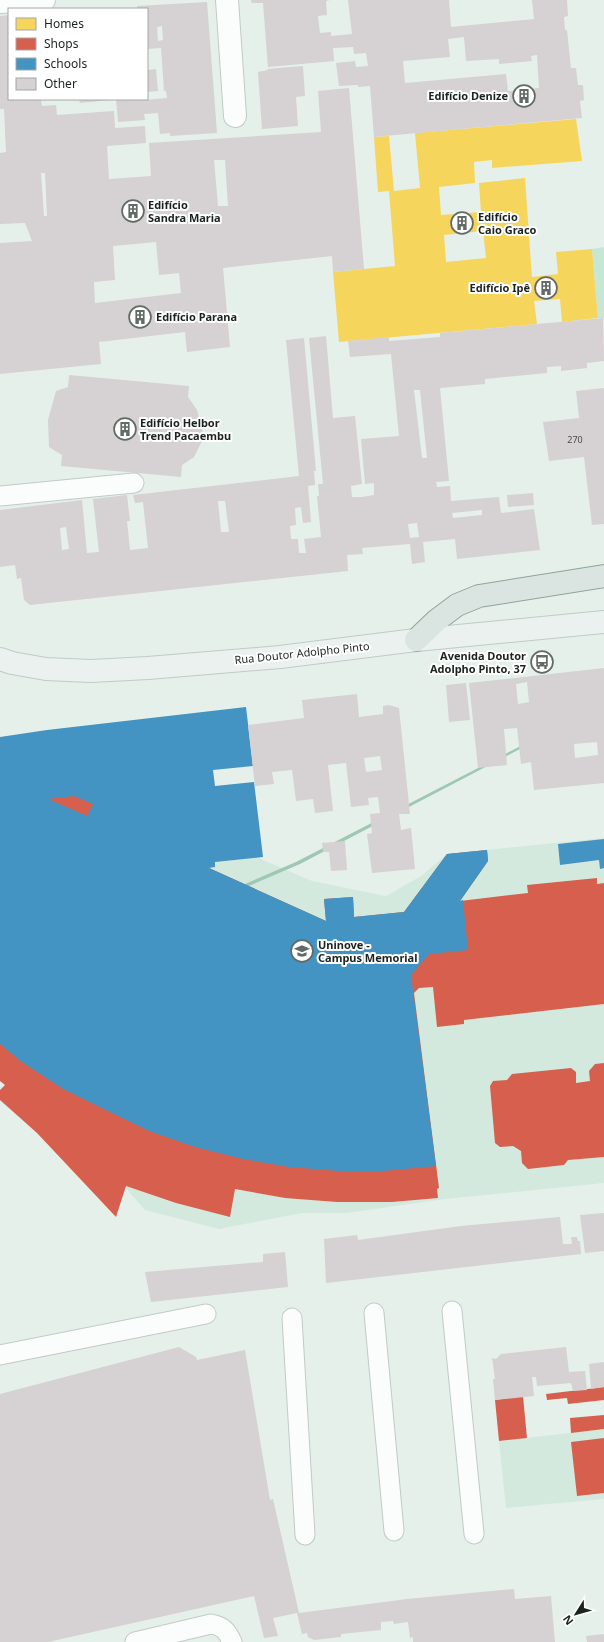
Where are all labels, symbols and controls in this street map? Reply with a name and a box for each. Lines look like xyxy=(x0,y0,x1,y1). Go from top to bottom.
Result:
legend xyxy=(8,8,148,100)
text: Homes xyxy=(44,15,84,32)
text: Shops xyxy=(44,35,79,52)
text: Schools xyxy=(44,55,87,72)
text: Other xyxy=(44,75,77,92)
building icon: Edifício Denize xyxy=(511,83,537,109)
place label: Edifício Denize xyxy=(428,88,508,103)
place label: Edifício Sandra Maria xyxy=(148,197,221,225)
building icon: Edifício Sandra Maria xyxy=(120,198,146,224)
place label: Edifício Caio Graco xyxy=(478,209,537,237)
building icon: Edifício Caio Graco xyxy=(449,210,475,236)
building icon: Edifício Ipê xyxy=(533,275,559,301)
place label: Edifício Ipê xyxy=(470,280,530,295)
building icon: Edifício Parana xyxy=(127,304,153,330)
place label: Edifício Parana xyxy=(156,309,237,324)
place label: Edifício Helbor Trend Pacaembu xyxy=(140,415,231,443)
building icon: Edifício Helbor Trend Pacaembu xyxy=(112,416,138,442)
house number: 270 xyxy=(567,433,583,446)
street label: Rua Doutor Adolpho Pinto xyxy=(234,638,370,667)
place label: Avenida Doutor Adolpho Pinto, 37 xyxy=(430,648,526,676)
bus stop icon: Avenida Doutor Adolpho Pinto, 37 xyxy=(529,649,555,675)
place label: Uninove - Campus Memorial xyxy=(318,937,417,965)
school or university icon: Uninove - Campus Memorial xyxy=(289,938,315,964)
north arrow xyxy=(556,1594,596,1634)
text: N xyxy=(559,1612,576,1628)

